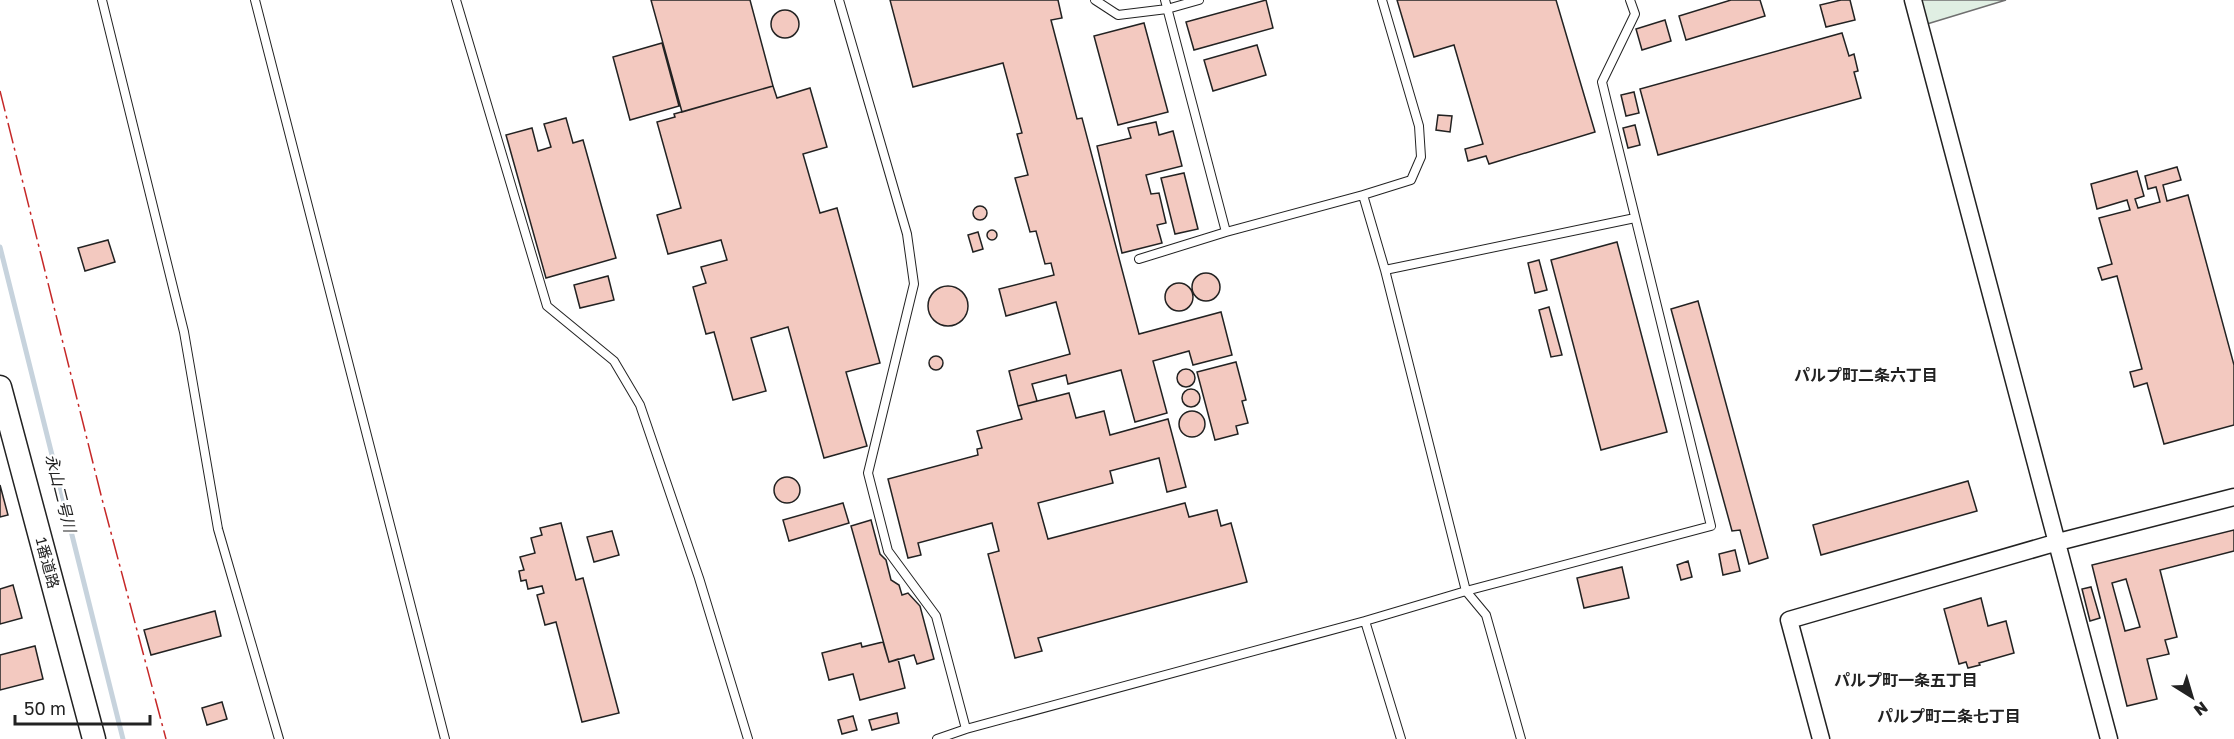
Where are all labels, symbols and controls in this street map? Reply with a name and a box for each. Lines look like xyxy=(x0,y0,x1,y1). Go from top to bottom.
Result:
district label: パルプ町二条六丁目 xyxy=(1794,365,1938,385)
water label: 永山二号川 xyxy=(42,452,81,536)
street label: 1番道路 xyxy=(33,535,63,590)
north arrow xyxy=(2162,667,2222,727)
district label: パルプ町一条五丁目 xyxy=(1834,670,1978,690)
scale bar xyxy=(15,688,150,726)
text: 50 m xyxy=(24,697,66,719)
text: N xyxy=(2190,697,2212,721)
district label: パルプ町二条七丁目 xyxy=(1877,706,2021,726)

